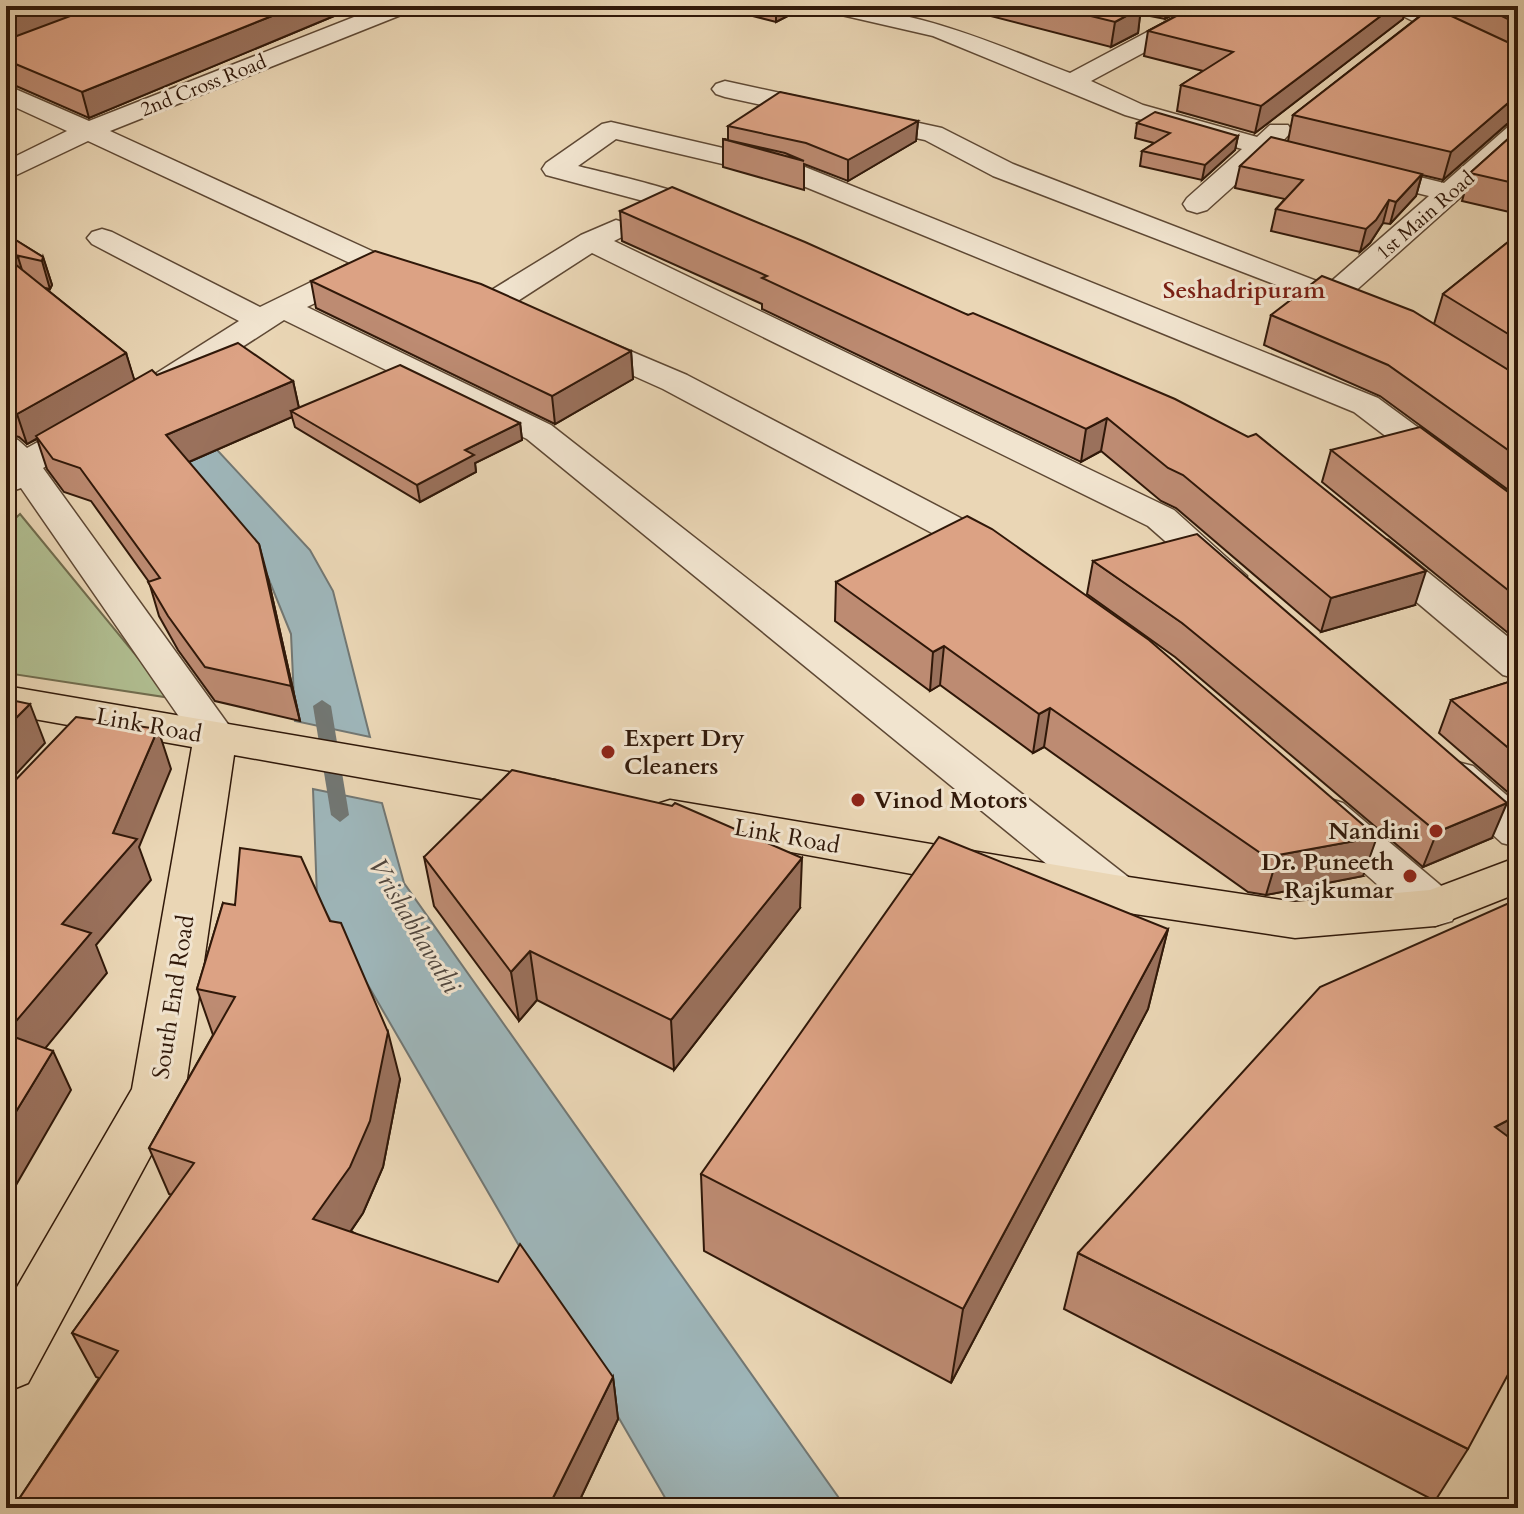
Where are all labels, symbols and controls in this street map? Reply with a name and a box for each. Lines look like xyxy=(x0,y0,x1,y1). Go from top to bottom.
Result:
street label: 2nd Cross Road xyxy=(136,48,271,123)
street label: 1st Main Road xyxy=(1370,165,1481,266)
district label: Seshadripuram xyxy=(1163,274,1326,307)
street label: Link Road xyxy=(93,700,205,751)
place label: Expert Dry Cleaners xyxy=(624,722,745,783)
marker: Expert Dry Cleaners xyxy=(599,743,617,761)
place label: Vinod Motors xyxy=(874,784,1028,817)
marker: Vinod Motors xyxy=(849,791,867,809)
street label: Link Road xyxy=(731,811,843,862)
place label: Nandini xyxy=(1328,815,1420,848)
marker: Nandini xyxy=(1427,822,1445,840)
place label: Dr. Puneeth Rajkumar xyxy=(1261,846,1394,907)
water label: Vrishabhavathi xyxy=(360,851,469,1001)
marker: Dr. Puneeth Rajkumar xyxy=(1401,867,1419,885)
street label: South End Road xyxy=(144,912,203,1082)

